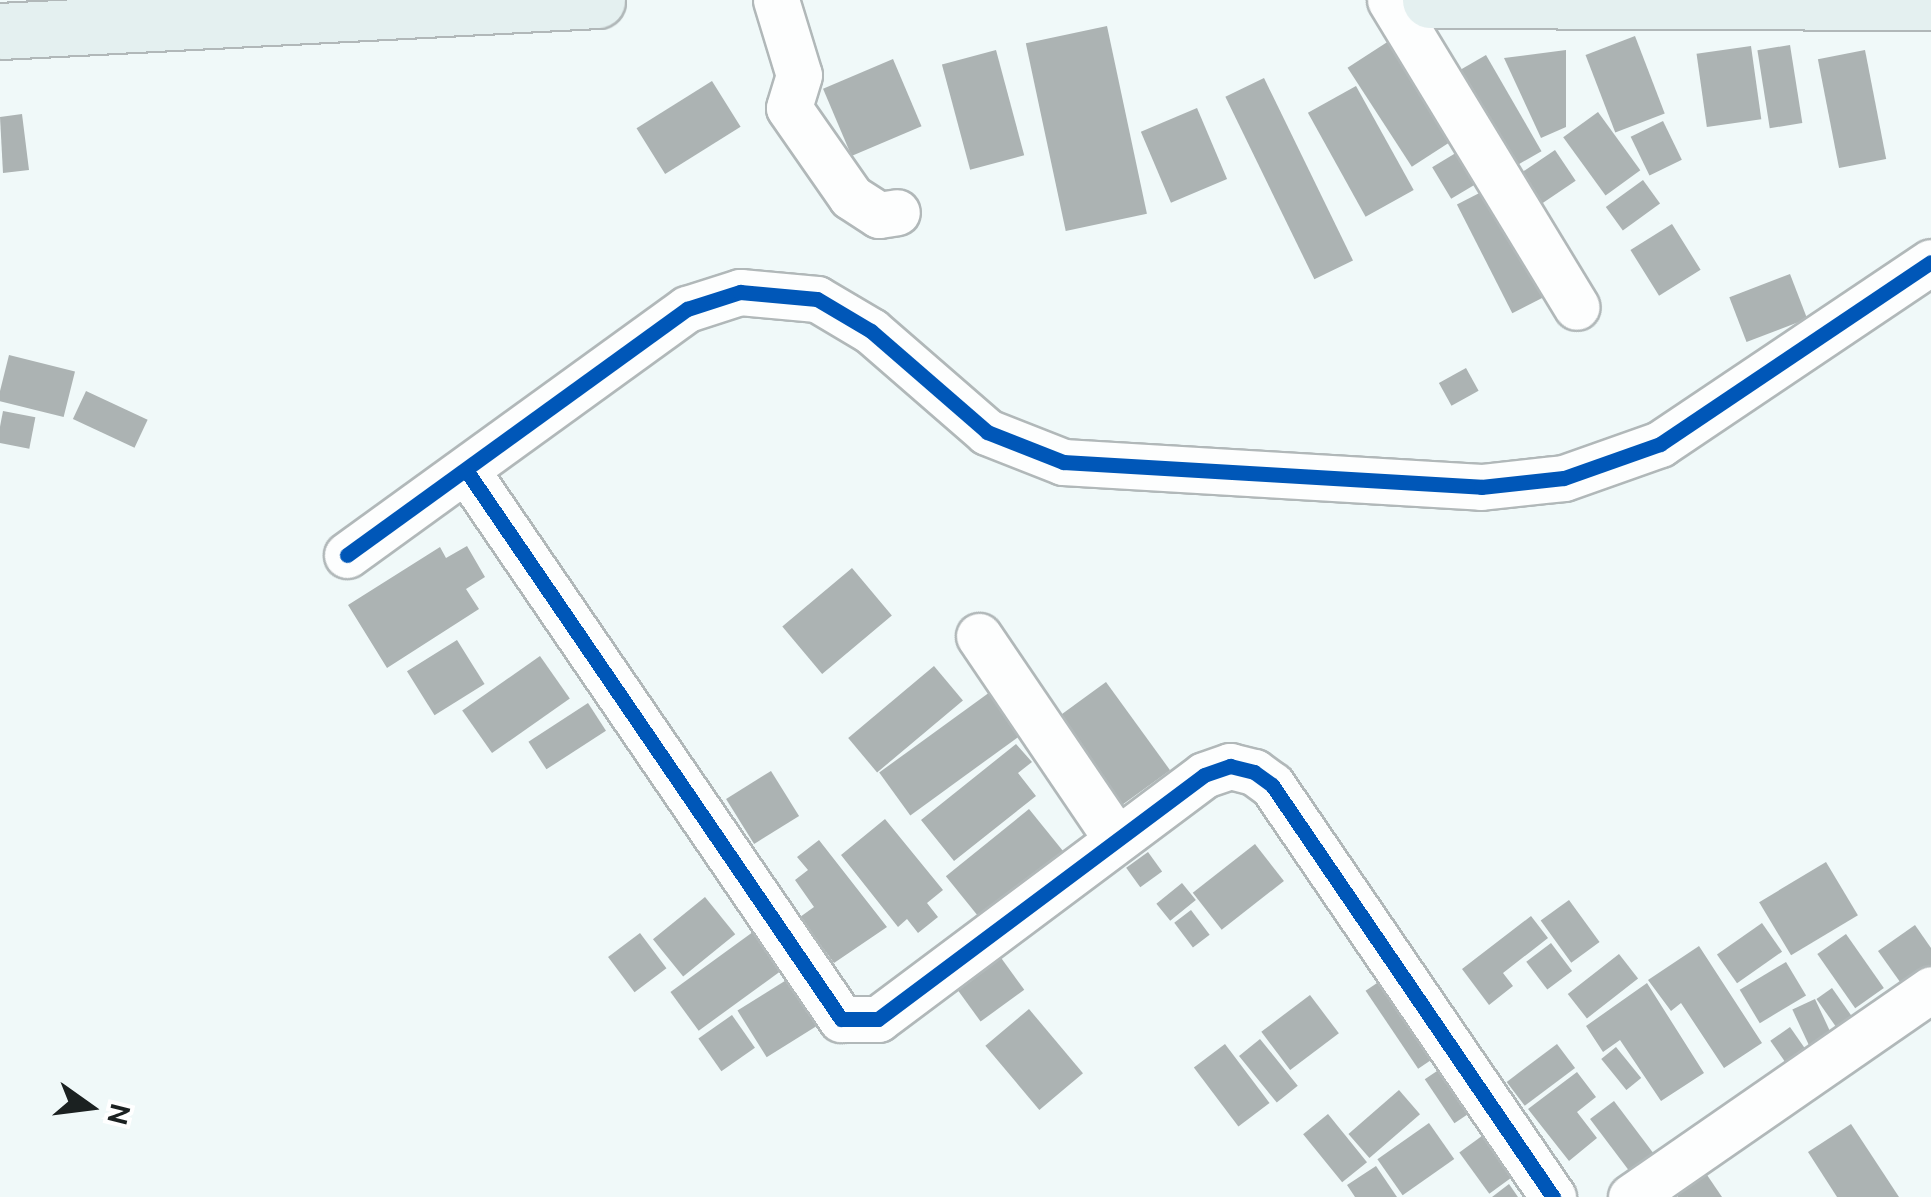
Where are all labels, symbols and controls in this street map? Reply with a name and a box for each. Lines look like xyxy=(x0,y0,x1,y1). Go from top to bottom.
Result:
north arrow xyxy=(40,1057,140,1157)
text: N xyxy=(102,1100,137,1128)

